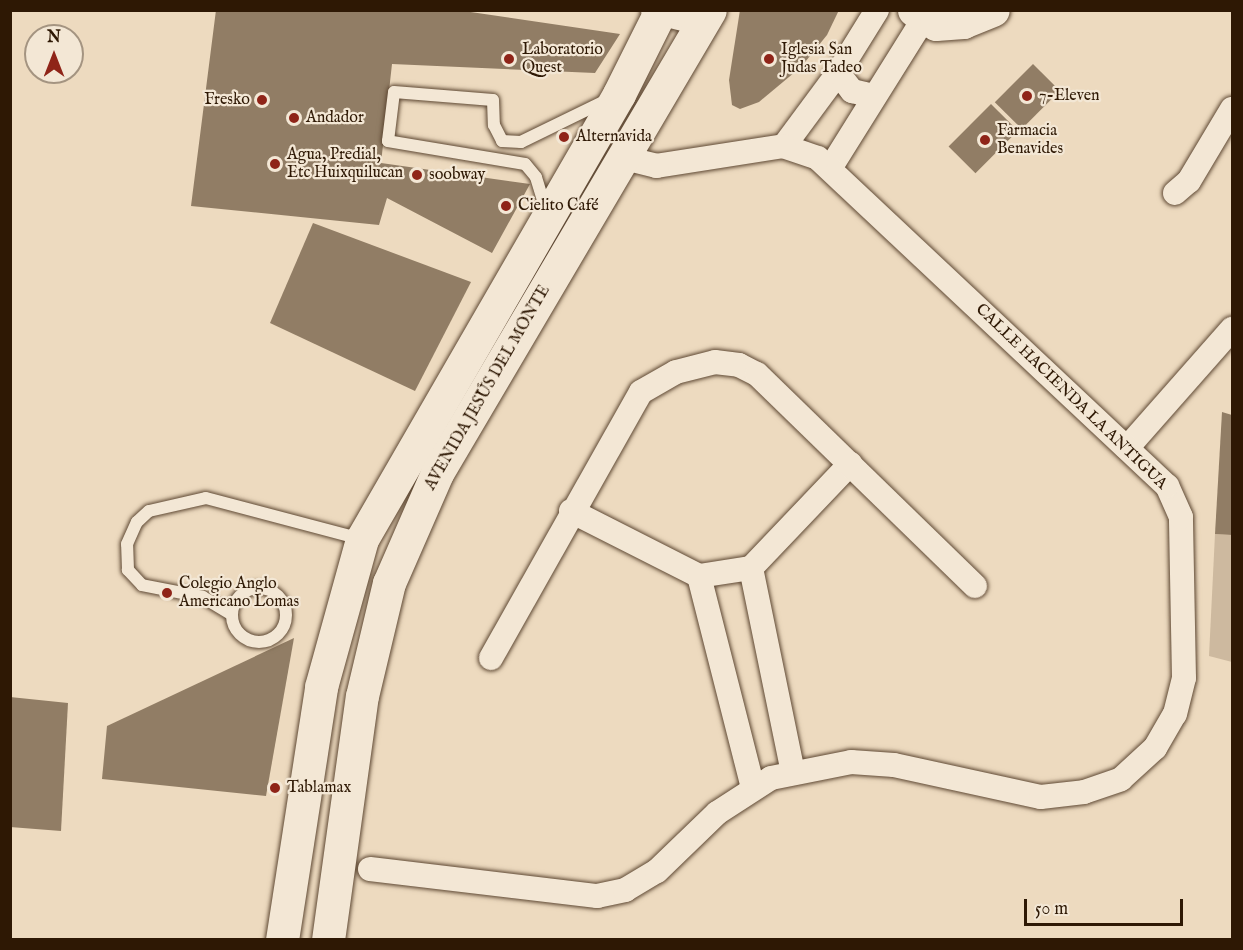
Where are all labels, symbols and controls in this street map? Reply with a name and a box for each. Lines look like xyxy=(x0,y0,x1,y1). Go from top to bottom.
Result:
north arrow xyxy=(24,24,84,84)
text: N xyxy=(47,28,61,48)
place label: Laboratorio Quest xyxy=(522,40,603,78)
place label: Iglesia San Judas Tadeo xyxy=(781,40,862,78)
marker: Laboratorio Quest xyxy=(500,50,518,68)
marker: Iglesia San Judas Tadeo xyxy=(762,52,776,66)
place label: 7-Eleven xyxy=(1039,86,1100,106)
marker: 7-Eleven xyxy=(1020,89,1034,103)
place label: Fresko xyxy=(204,90,250,110)
marker: Fresko xyxy=(255,93,269,107)
place label: Andador xyxy=(306,108,364,128)
marker: Andador xyxy=(287,111,301,125)
place label: Farmacia Benavides xyxy=(997,121,1063,159)
place label: Alternavida xyxy=(576,127,652,147)
marker: Alternavida xyxy=(557,130,571,144)
marker: Farmacia Benavides xyxy=(978,133,992,147)
place label: Agua, Predial, Etc Huixquilucan xyxy=(287,145,403,183)
marker: Agua, Predial, Etc Huixquilucan xyxy=(268,157,282,171)
place label: soobway xyxy=(429,165,485,185)
marker: soobway xyxy=(410,168,424,182)
place label: Cielito Café xyxy=(518,196,599,216)
marker: Cielito Café xyxy=(499,199,513,213)
street label: AVENIDA JESÚS DEL MONTE xyxy=(421,282,555,494)
street label: CALLE HACIENDA LA ANTIGUA xyxy=(971,300,1171,494)
place label: Colegio Anglo Americano Lomas xyxy=(179,574,299,612)
marker: Colegio Anglo Americano Lomas xyxy=(160,586,174,600)
place label: Tablamax xyxy=(287,778,351,798)
marker: Tablamax xyxy=(268,781,282,795)
scale bar xyxy=(1027,887,1186,925)
text: 50 m xyxy=(1035,898,1068,921)

